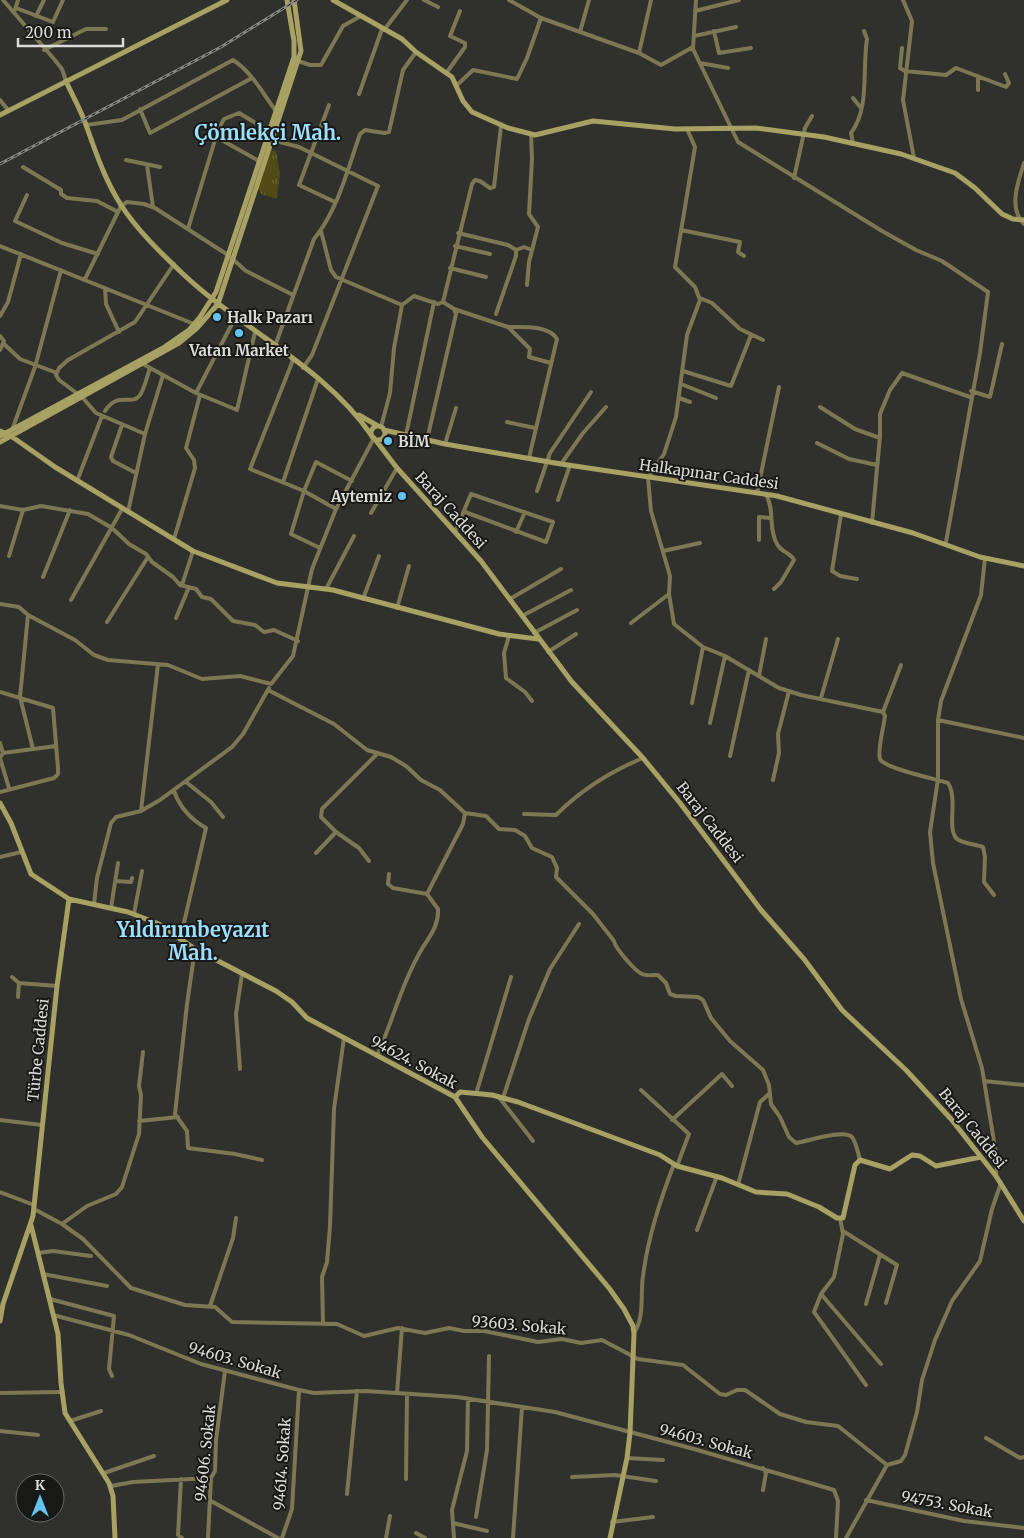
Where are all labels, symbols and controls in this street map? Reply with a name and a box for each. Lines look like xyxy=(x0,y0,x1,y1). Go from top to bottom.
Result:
scale bar xyxy=(18,15,122,47)
text: 200 m xyxy=(25,23,72,42)
district label: Çömlekçi Mah. xyxy=(195,120,341,145)
place label: Halk Pazarı xyxy=(227,308,313,327)
marker: Halk Pazarı xyxy=(211,311,223,323)
marker: Vatan Market xyxy=(233,327,245,339)
place label: Vatan Market xyxy=(188,341,289,360)
place label: BİM xyxy=(398,431,430,451)
marker: BİM xyxy=(382,435,394,447)
street label: Halkapınar Caddesi xyxy=(638,455,780,493)
street label: Baraj Caddesi xyxy=(411,467,491,553)
place label: Aytemiz xyxy=(330,487,392,506)
marker: Aytemiz xyxy=(396,490,408,502)
street label: Baraj Caddesi xyxy=(672,778,748,866)
district label: Yıldırımbeyazıt Mah. xyxy=(116,917,269,965)
street label: Türbe Caddesi xyxy=(23,997,53,1102)
street label: 94624. Sokak xyxy=(367,1031,461,1093)
street label: Baraj Caddesi xyxy=(935,1084,1011,1172)
street label: 93603. Sokak xyxy=(471,1311,568,1339)
street label: 94603. Sokak xyxy=(186,1338,284,1382)
street label: 94606. Sokak xyxy=(190,1403,220,1502)
street label: 94614. Sokak xyxy=(269,1417,295,1511)
street label: 94603. Sokak xyxy=(657,1419,755,1463)
north arrow xyxy=(15,1473,65,1523)
text: K xyxy=(35,1476,46,1494)
street label: 94753. Sokak xyxy=(900,1487,995,1521)

